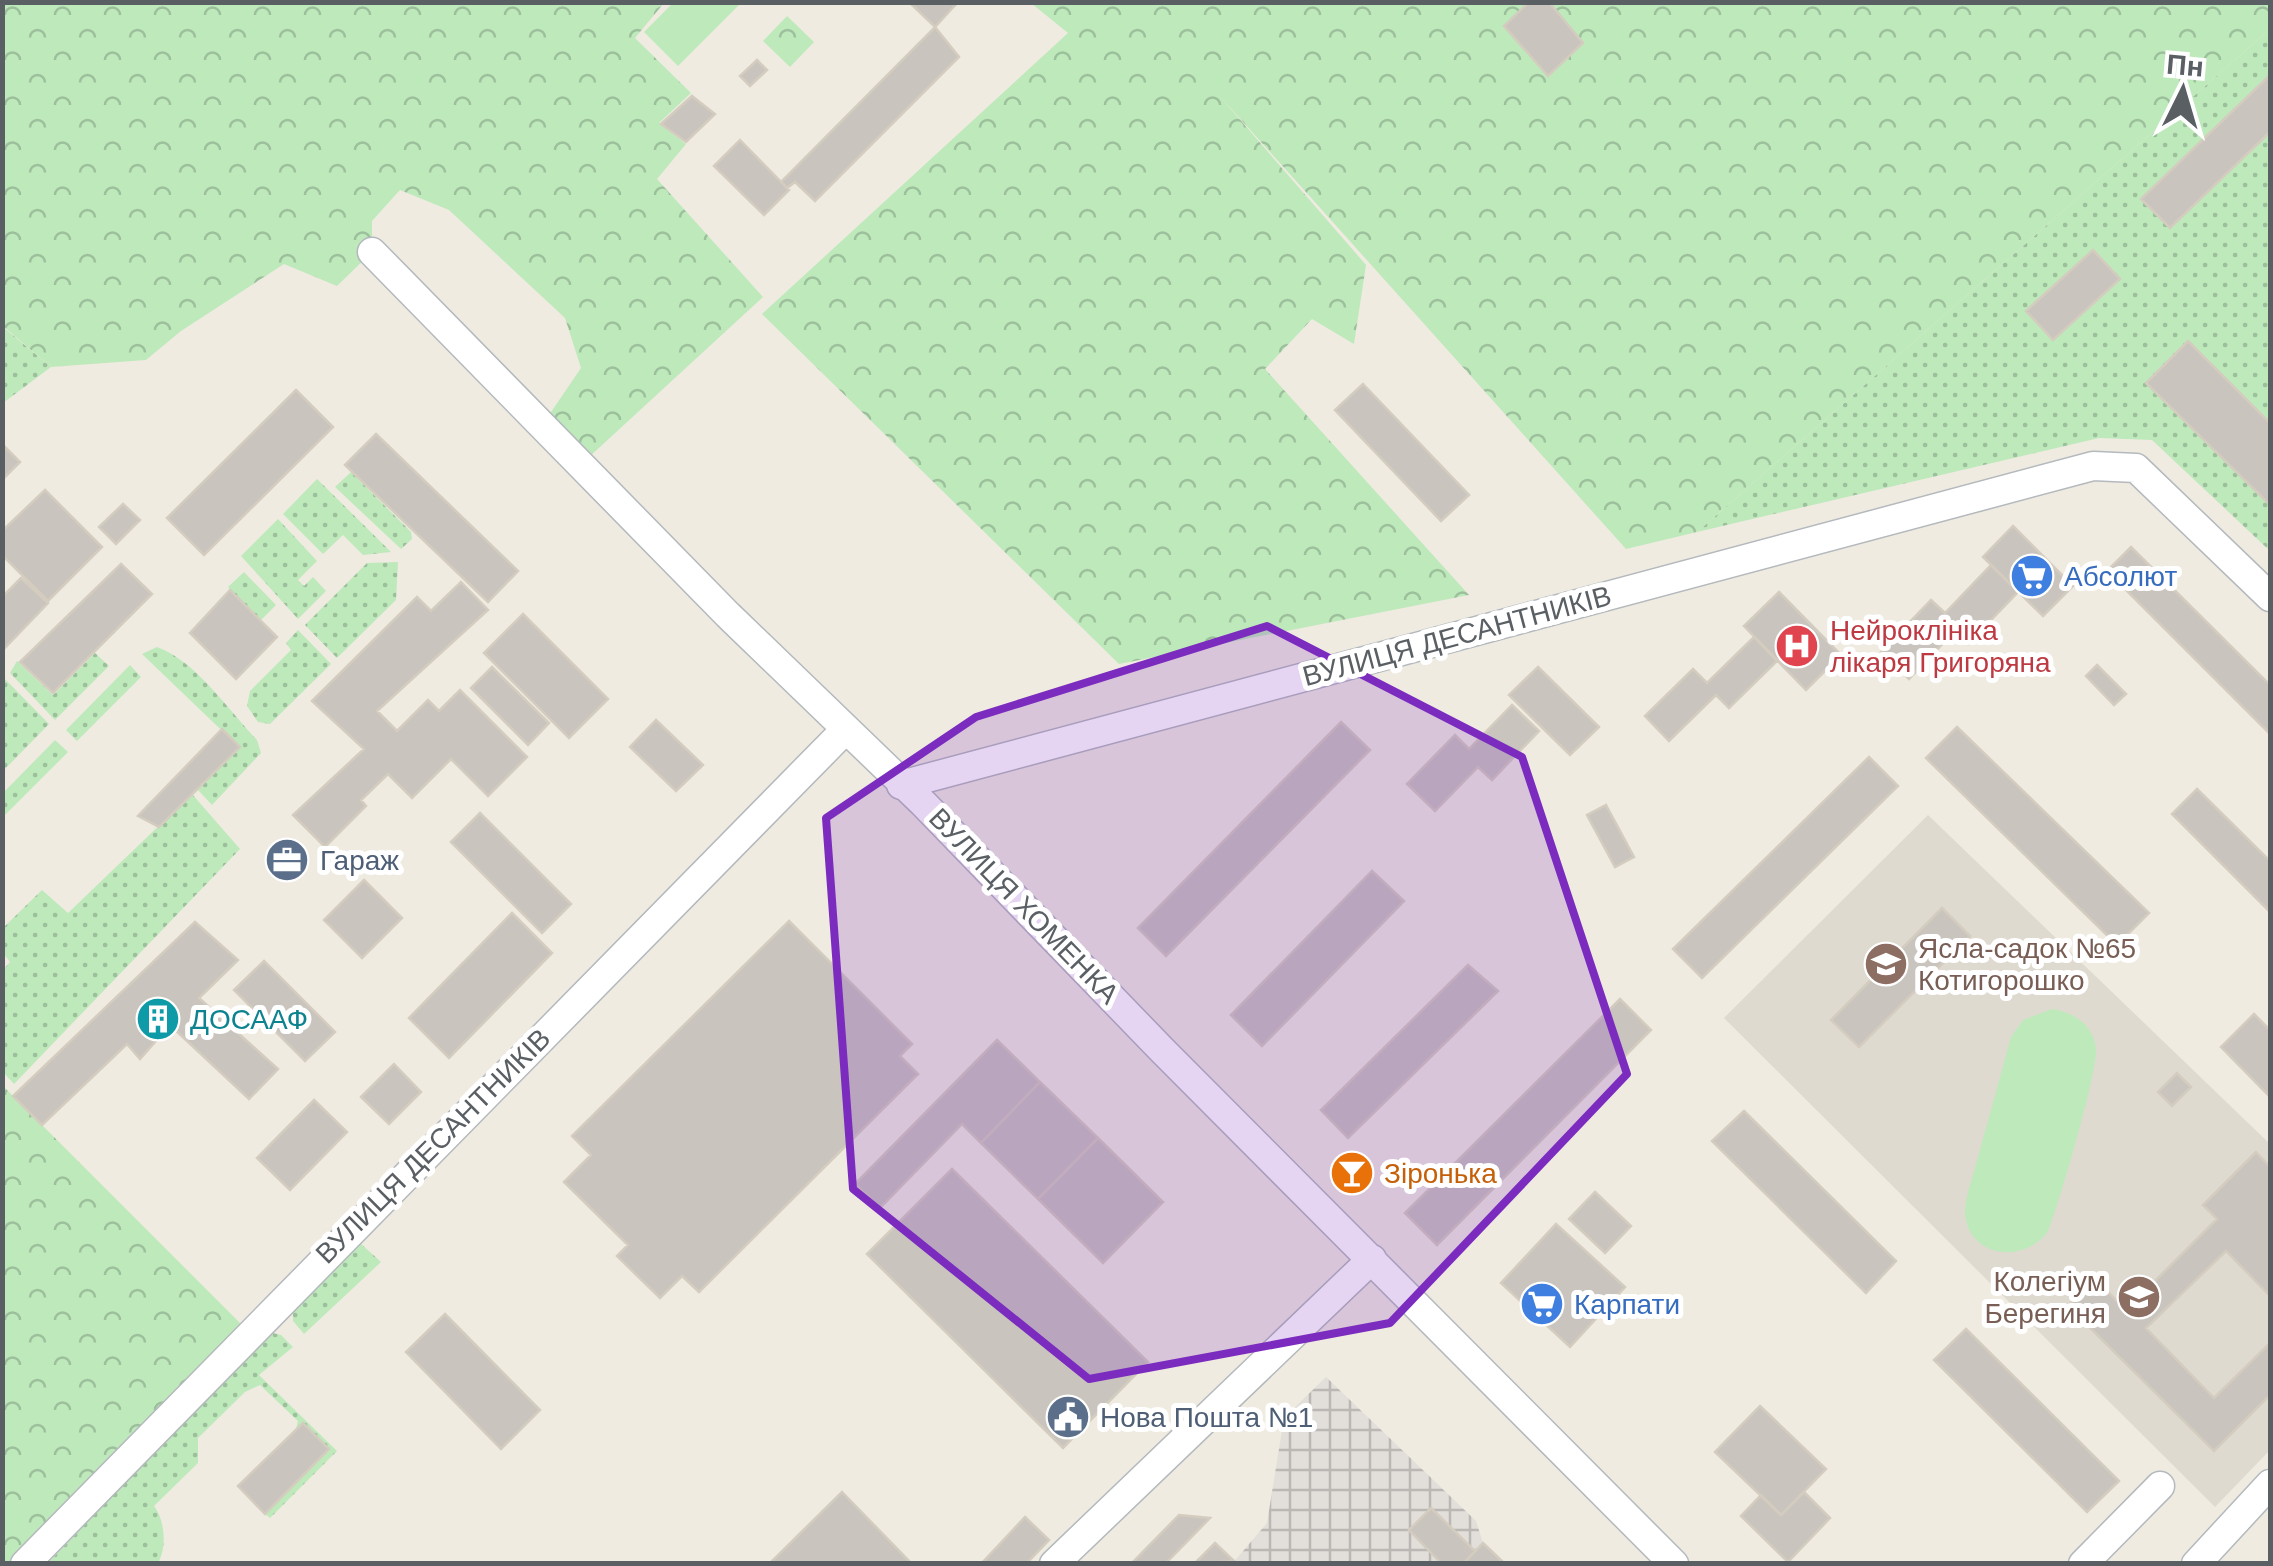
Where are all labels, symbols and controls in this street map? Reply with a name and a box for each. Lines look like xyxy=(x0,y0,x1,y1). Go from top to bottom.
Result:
north arrow xyxy=(2133,40,2233,140)
text: Пн xyxy=(2165,49,2205,83)
supermarket icon: Абсолют xyxy=(2009,553,2055,599)
place label: Абсолют xyxy=(2064,561,2177,592)
street label: ВУЛИЦЯ ДЕСАНТНИКІВ xyxy=(1299,580,1615,692)
place label: Нейроклініка лікаря Григоряна xyxy=(1830,615,2051,678)
hospital icon: Нейроклініка лікаря Григоряна xyxy=(1774,623,1820,669)
street label: ВУЛИЦЯ ХОМЕНКА xyxy=(923,802,1125,1010)
office icon: Гараж xyxy=(264,837,310,883)
place label: Гараж xyxy=(320,845,399,876)
place label: Ясла-садок №65 Котигорошко xyxy=(1918,933,2136,996)
school or university icon: Ясла-садок №65 Котигорошко xyxy=(1863,941,1909,987)
building icon: ДОСААФ xyxy=(135,996,181,1042)
place label: ДОСААФ xyxy=(190,1004,308,1035)
street label: ВУЛИЦЯ ДЕСАНТНИКІВ xyxy=(310,1023,556,1269)
bar icon: Зіронька xyxy=(1329,1150,1375,1196)
place label: Зіронька xyxy=(1384,1158,1497,1189)
place label: Колегіум Берегиня xyxy=(1984,1266,2106,1329)
school or university icon: Колегіум Берегиня xyxy=(2116,1274,2162,1320)
supermarket icon: Карпати xyxy=(1519,1281,1565,1327)
place label: Карпати xyxy=(1574,1289,1680,1320)
public building icon: Нова Пошта №1 xyxy=(1045,1394,1091,1440)
place label: Нова Пошта №1 xyxy=(1100,1402,1313,1433)

